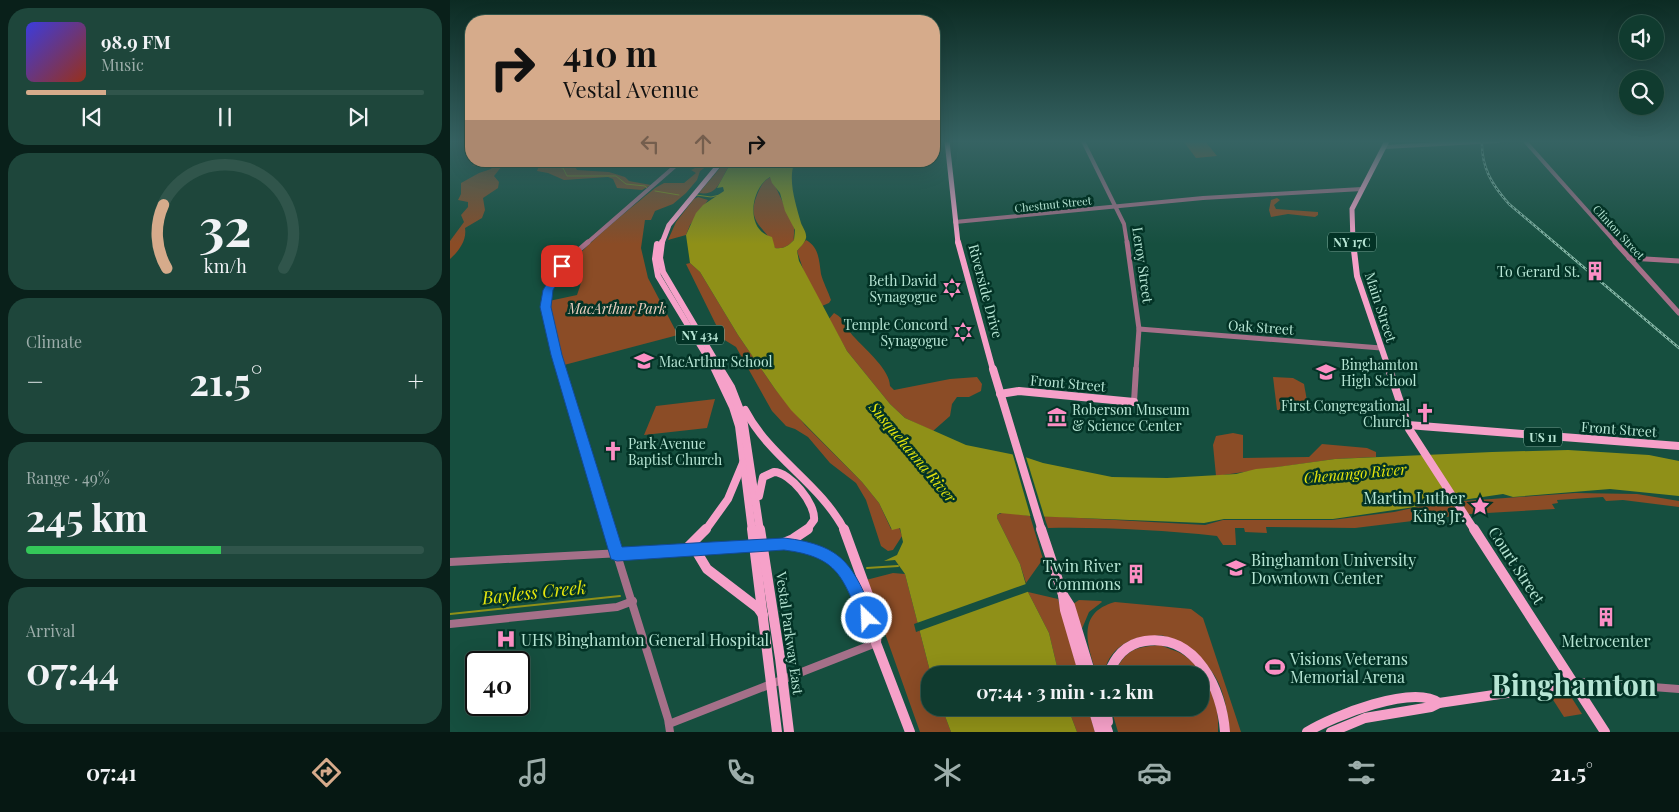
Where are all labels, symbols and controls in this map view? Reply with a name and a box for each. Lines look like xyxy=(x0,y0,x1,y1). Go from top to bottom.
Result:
map controls xyxy=(1619,15,1664,115)
button: sound xyxy=(1619,15,1664,60)
text: 98.9 FM xyxy=(101,28,171,54)
text: 410 m xyxy=(563,29,657,76)
icon: right xyxy=(480,35,545,100)
text: Music xyxy=(101,54,144,75)
button: search xyxy=(1619,70,1664,115)
text: Vestal Avenue xyxy=(563,74,699,104)
icon: previous xyxy=(78,103,106,131)
icon: pause xyxy=(211,103,239,131)
icon: next xyxy=(344,103,372,131)
icon: left xyxy=(636,130,664,158)
icon: ahead xyxy=(689,130,717,158)
icon: right xyxy=(742,130,770,158)
text: 32 xyxy=(199,191,251,260)
street label: Chestnut Street xyxy=(1014,192,1092,216)
street label: Clinton Street xyxy=(1590,202,1648,263)
street label: Leroy Street xyxy=(1128,226,1158,305)
road number: NY 17C xyxy=(1328,232,1376,252)
street label: Riverside Drive xyxy=(964,242,1008,340)
pin xyxy=(541,245,583,287)
icon: arrive xyxy=(548,252,576,280)
text: km/h xyxy=(204,254,247,277)
building icon: To Gerard St. xyxy=(1584,260,1606,282)
place label: To Gerard St. xyxy=(1497,262,1580,281)
street label: Main Street xyxy=(1361,270,1402,345)
place label: Beth David Synagogue xyxy=(868,271,937,306)
synagogue icon: Beth David Synagogue xyxy=(941,277,963,299)
park label: MacArthur Park xyxy=(567,299,666,318)
place label: Temple Concord Synagogue xyxy=(844,315,948,350)
street label: Oak Street xyxy=(1227,315,1296,339)
synagogue icon: Temple Concord Synagogue xyxy=(952,321,974,343)
road number: NY 434 xyxy=(676,326,724,344)
text: Climate xyxy=(26,331,82,352)
school or university icon: MacArthur School xyxy=(633,350,655,372)
place label: MacArthur School xyxy=(659,352,773,371)
text: 21.5° xyxy=(189,355,262,406)
place label: Binghamton High School xyxy=(1341,355,1419,390)
school or university icon: Binghamton High School xyxy=(1315,361,1337,383)
text: − xyxy=(26,362,44,399)
text: + xyxy=(408,362,424,399)
street label: Front Street xyxy=(1029,370,1108,396)
place label: First Congregational Church xyxy=(1281,396,1411,431)
water label: Susquehanna River xyxy=(864,397,961,507)
place label: Roberson Museum & Science Center xyxy=(1072,400,1190,435)
church icon: First Congregational Church xyxy=(1414,402,1436,424)
museum icon: Roberson Museum & Science Center xyxy=(1046,406,1068,428)
street label: Front Street xyxy=(1581,417,1658,441)
road number: US 11 xyxy=(1524,428,1562,447)
place label: Park Avenue Baptist Church xyxy=(628,434,723,469)
church icon: Park Avenue Baptist Church xyxy=(602,440,624,462)
water label: Chenango River xyxy=(1303,458,1408,487)
text: Range · 49% xyxy=(26,467,110,488)
place label: Martin Luther King Jr. xyxy=(1363,487,1465,526)
text: 245 km xyxy=(26,491,148,542)
place icon: Martin Luther King Jr. xyxy=(1469,495,1491,517)
street label: Court Street xyxy=(1484,522,1550,608)
place label: Binghamton University Downtown Center xyxy=(1251,549,1416,588)
place label: Twin River Commons xyxy=(1043,555,1121,594)
school or university icon: Binghamton University Downtown Center xyxy=(1225,557,1247,579)
building icon: Twin River Commons xyxy=(1125,563,1147,585)
street label: Vestal Parkway East xyxy=(772,569,808,697)
water label: Bayless Creek xyxy=(480,575,587,610)
position arrow xyxy=(840,591,892,643)
building icon: Metrocenter xyxy=(1595,606,1617,628)
text: Arrival xyxy=(26,620,75,641)
hospital icon: UHS Binghamton General Hospital xyxy=(495,628,517,650)
place label: UHS Binghamton General Hospital xyxy=(521,629,770,650)
place label: Metrocenter xyxy=(1561,630,1651,651)
text: 07:44 xyxy=(26,644,119,695)
place label: Visions Veterans Memorial Arena xyxy=(1289,648,1408,687)
speed limit sign: 40 xyxy=(465,651,530,716)
sports icon: Visions Veterans Memorial Arena xyxy=(1264,656,1286,678)
district label: Binghamton xyxy=(1491,665,1657,703)
text: 07:44 · 3 min · 1.2 km xyxy=(976,678,1154,704)
icon: directions xyxy=(309,755,344,790)
icon: music xyxy=(516,755,551,790)
icon: phone xyxy=(723,755,758,790)
icon: climate xyxy=(930,755,965,790)
icon: car xyxy=(1137,755,1172,790)
icon: filters xyxy=(1344,755,1379,790)
text: 07:41 xyxy=(86,757,137,787)
text: 21.5° xyxy=(1551,757,1593,787)

